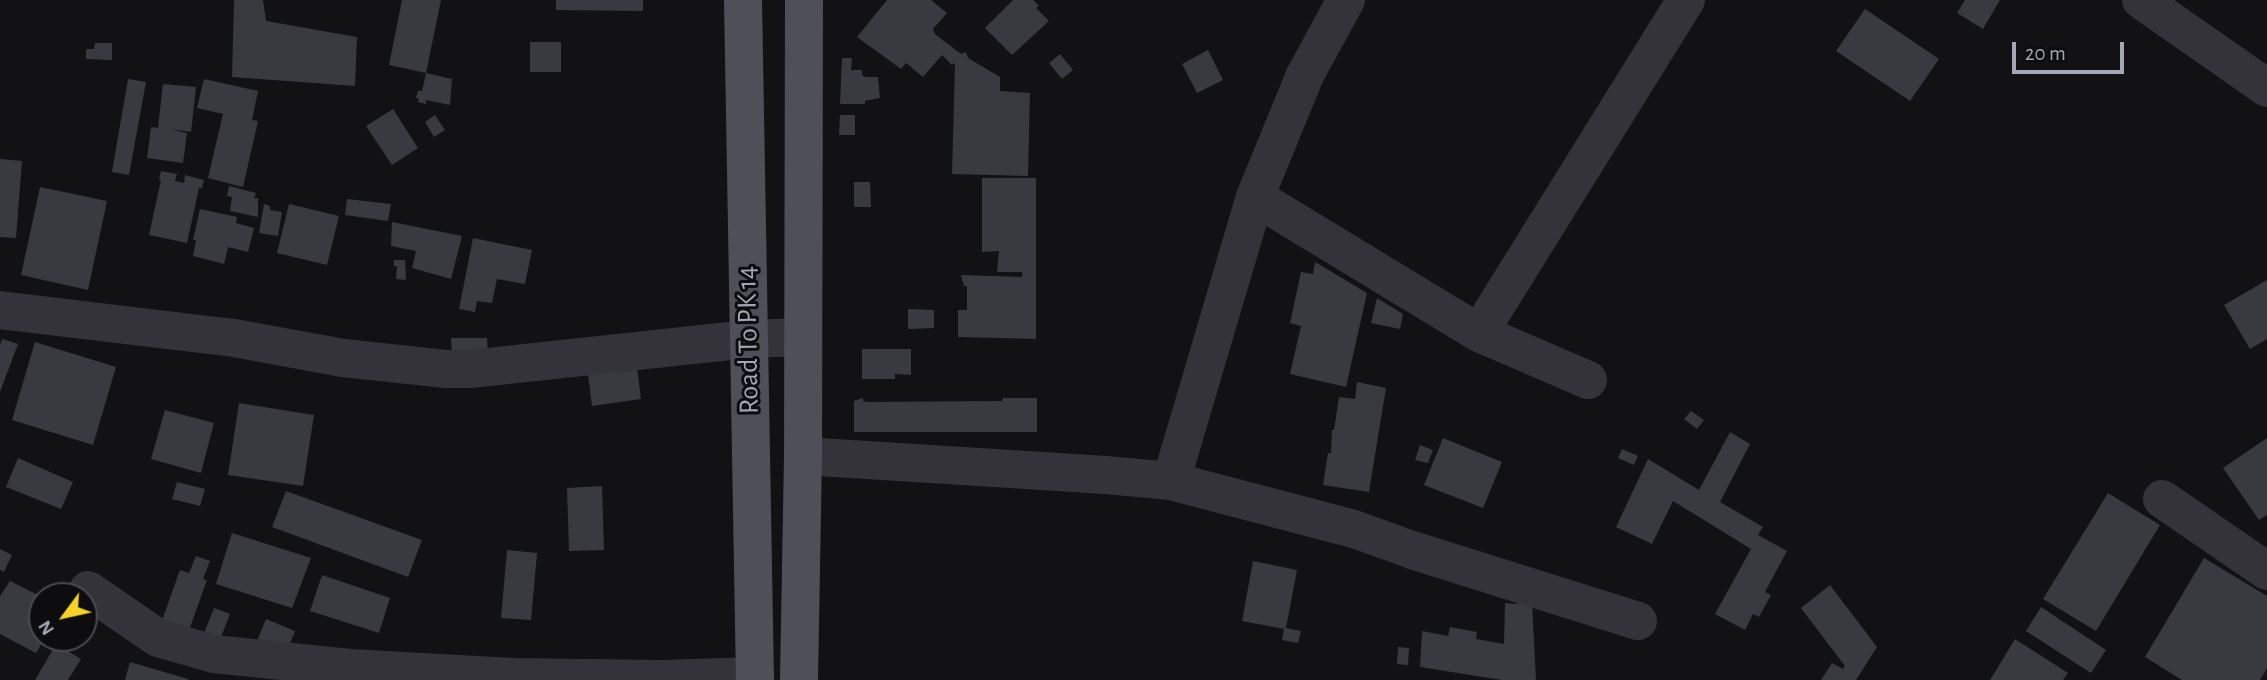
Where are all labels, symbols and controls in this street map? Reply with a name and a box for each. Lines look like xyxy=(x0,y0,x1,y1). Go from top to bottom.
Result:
scale bar xyxy=(2015,28,2127,72)
text: 20 m xyxy=(2025,43,2066,64)
street label: Road To PK 14 xyxy=(730,266,766,414)
north arrow xyxy=(28,582,98,652)
text: N xyxy=(35,617,58,638)

